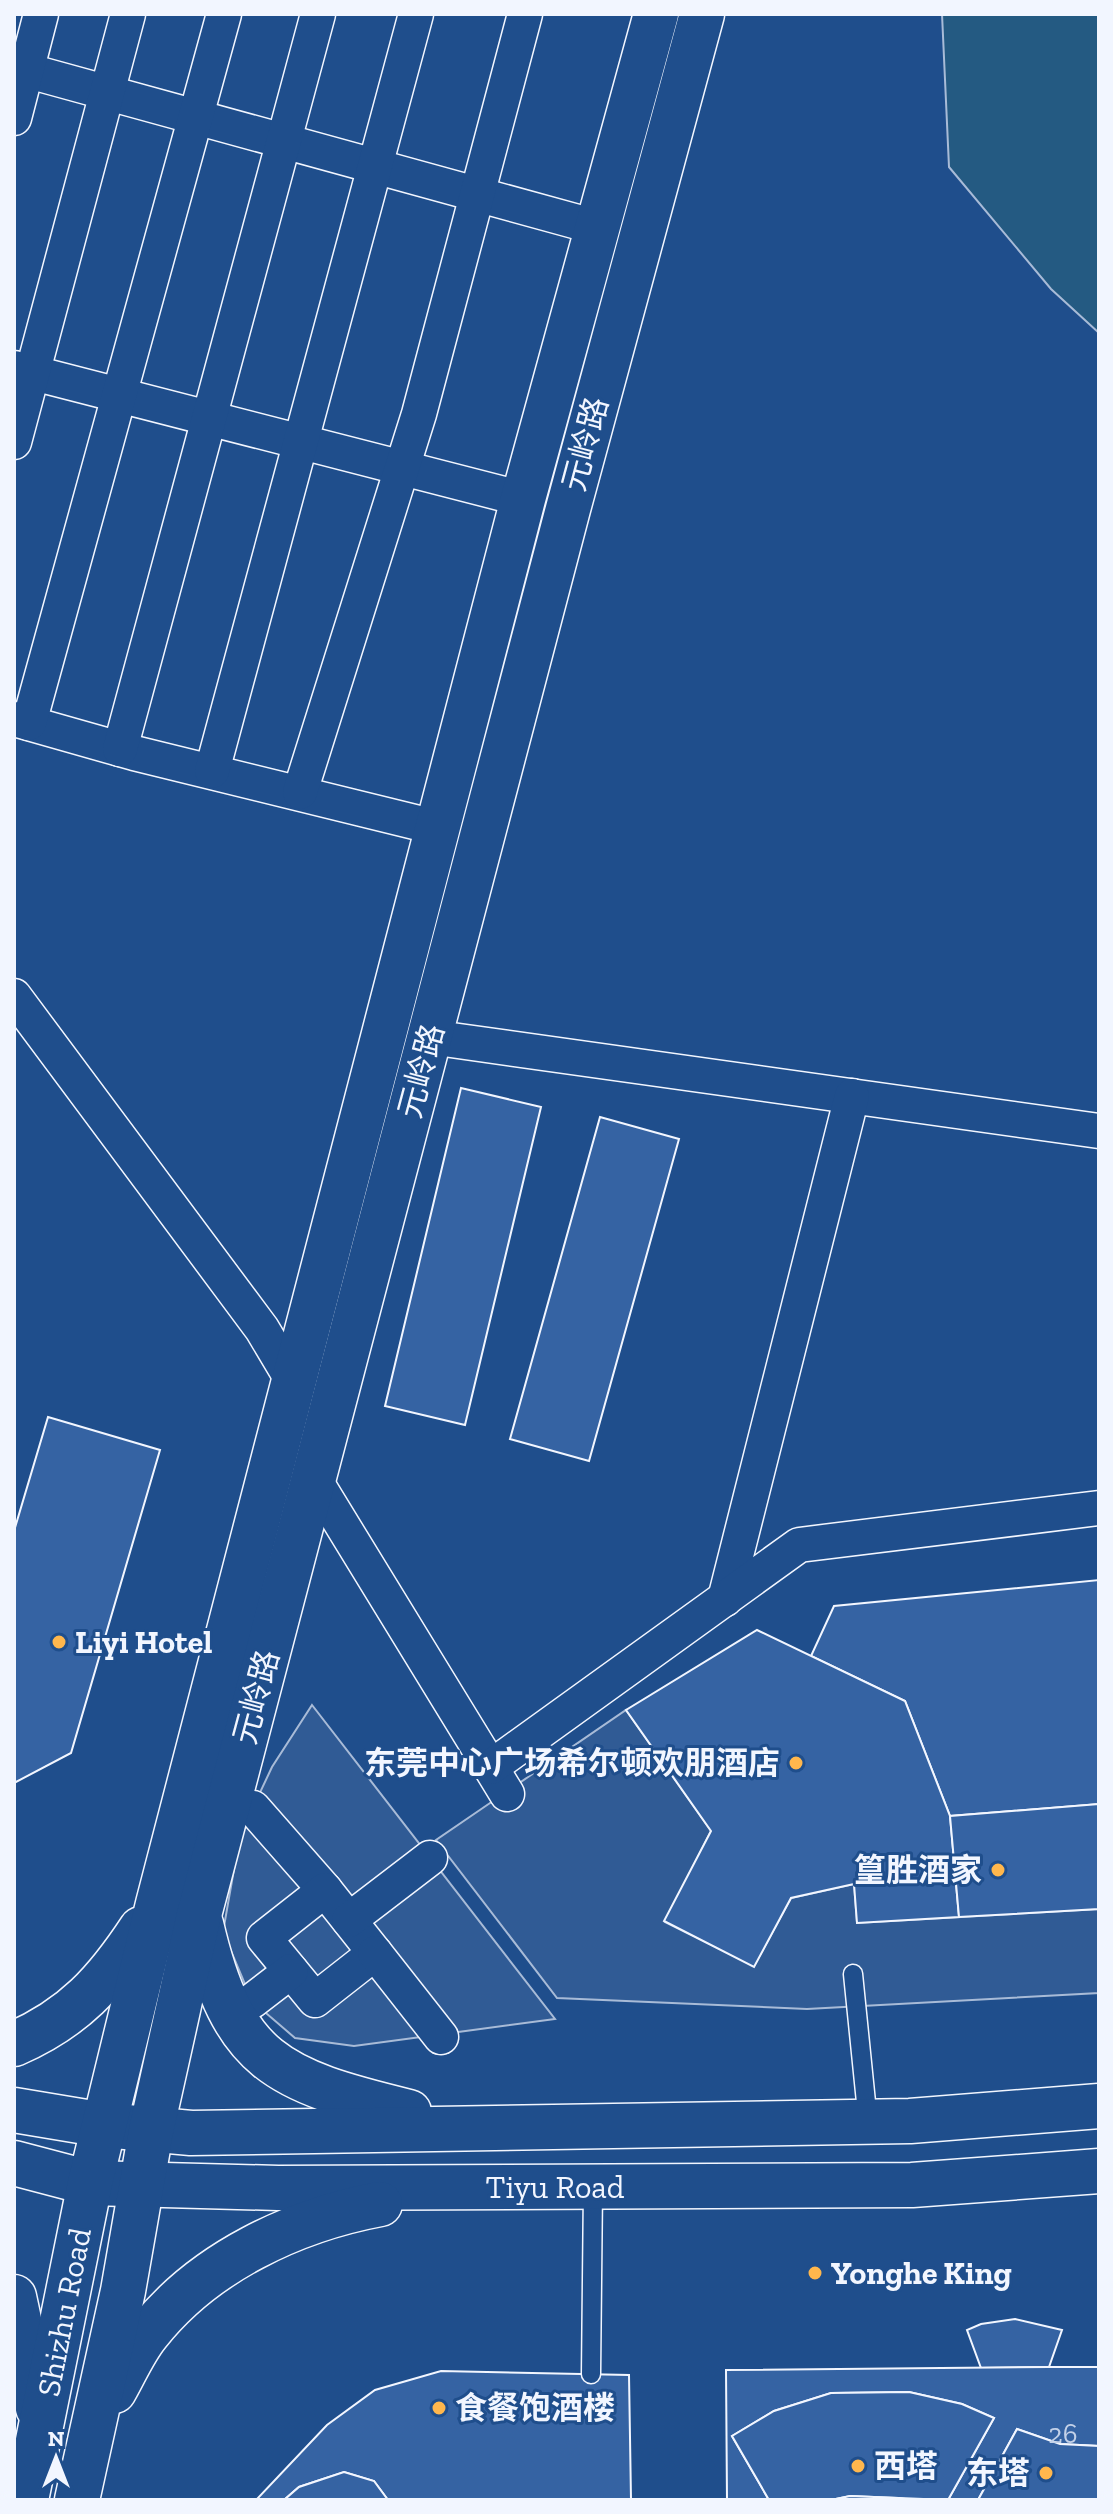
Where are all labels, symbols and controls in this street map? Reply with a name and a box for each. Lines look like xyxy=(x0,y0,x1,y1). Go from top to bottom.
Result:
street label: 元岭路 xyxy=(554,393,616,495)
street label: 元岭路 xyxy=(390,1020,452,1122)
place label: Liyi Hotel xyxy=(75,1623,212,1661)
marker: Liyi Hotel xyxy=(50,1633,68,1651)
street label: 元岭路 xyxy=(225,1646,287,1748)
place label: 东莞中心广场希尔顿欢朋酒店 xyxy=(364,1744,780,1782)
marker: 东莞中心广场希尔顿欢朋酒店 xyxy=(787,1754,805,1772)
place label: 篁胜酒家 xyxy=(854,1851,982,1889)
marker: 篁胜酒家 xyxy=(989,1861,1007,1879)
street label: Tiyu Road xyxy=(486,2168,625,2206)
street label: Shizhu Road xyxy=(29,2224,99,2399)
place label: Yonghe King xyxy=(831,2254,1012,2292)
marker: Yonghe King xyxy=(806,2264,824,2282)
place label: 食餐饱酒楼 xyxy=(455,2389,615,2427)
marker: 食餐饱酒楼 xyxy=(430,2399,448,2417)
house number: 26 xyxy=(1048,2417,1078,2450)
north arrow xyxy=(16,2418,96,2498)
text: N xyxy=(48,2425,65,2452)
place label: 西塔 xyxy=(874,2447,938,2485)
place label: 东塔 xyxy=(966,2454,1030,2492)
marker: 西塔 xyxy=(849,2457,867,2475)
marker: 东塔 xyxy=(1037,2464,1055,2482)

